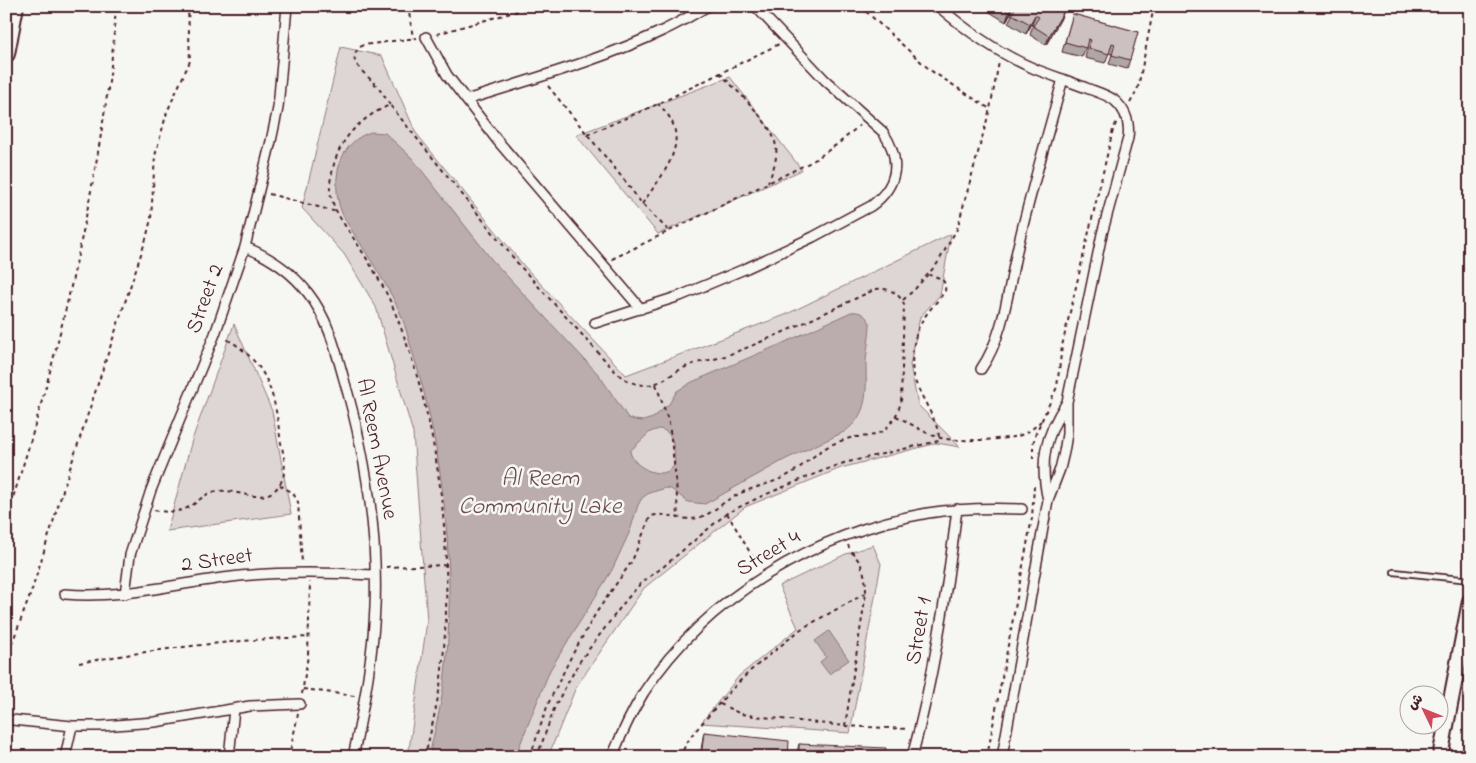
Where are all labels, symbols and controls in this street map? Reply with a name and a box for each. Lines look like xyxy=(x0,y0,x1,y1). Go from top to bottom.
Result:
street label: Street 2 xyxy=(179,260,233,338)
street label: Al Reem Avenue xyxy=(347,376,405,522)
water label: Al Reem Community Lake xyxy=(458,462,623,525)
street label: Street 4 xyxy=(731,522,807,586)
street label: 2 Street xyxy=(179,540,255,582)
street label: Street 1 xyxy=(898,595,942,667)
north arrow xyxy=(1398,686,1448,736)
text: ش xyxy=(1403,689,1429,715)

